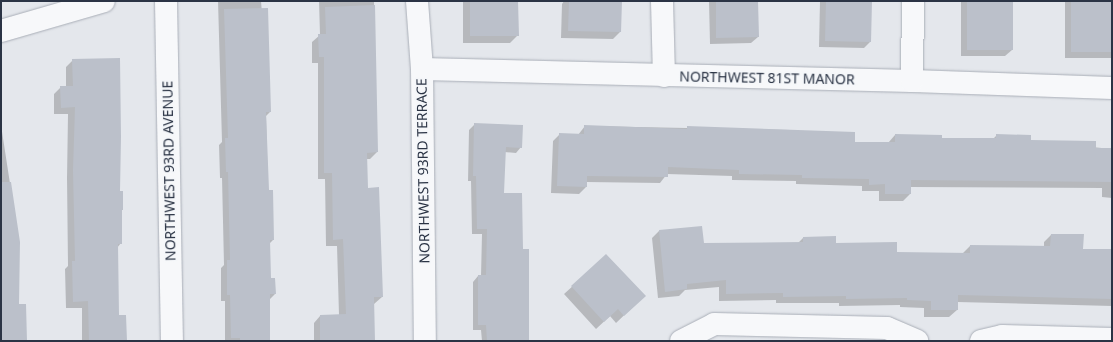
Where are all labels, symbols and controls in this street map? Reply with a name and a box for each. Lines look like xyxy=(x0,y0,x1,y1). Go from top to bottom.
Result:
street label: NORTHWEST 81ST MANOR xyxy=(679,68,855,88)
street label: NORTHWEST 93RD TERRACE xyxy=(413,78,433,264)
street label: NORTHWEST 93RD AVENUE xyxy=(159,81,179,261)

